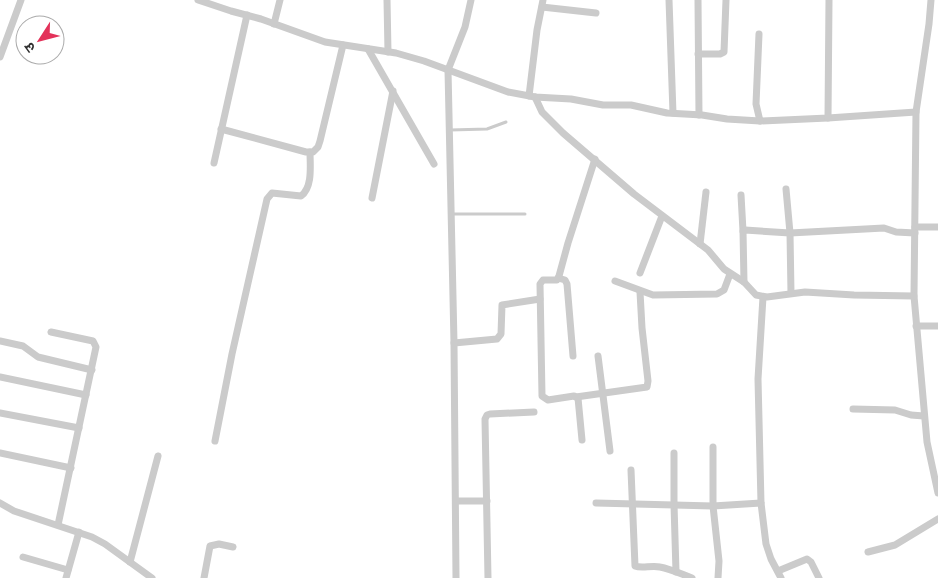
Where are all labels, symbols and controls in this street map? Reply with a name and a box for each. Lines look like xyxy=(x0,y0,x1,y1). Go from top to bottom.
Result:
north arrow xyxy=(15,15,65,65)
text: उ xyxy=(19,39,38,56)

